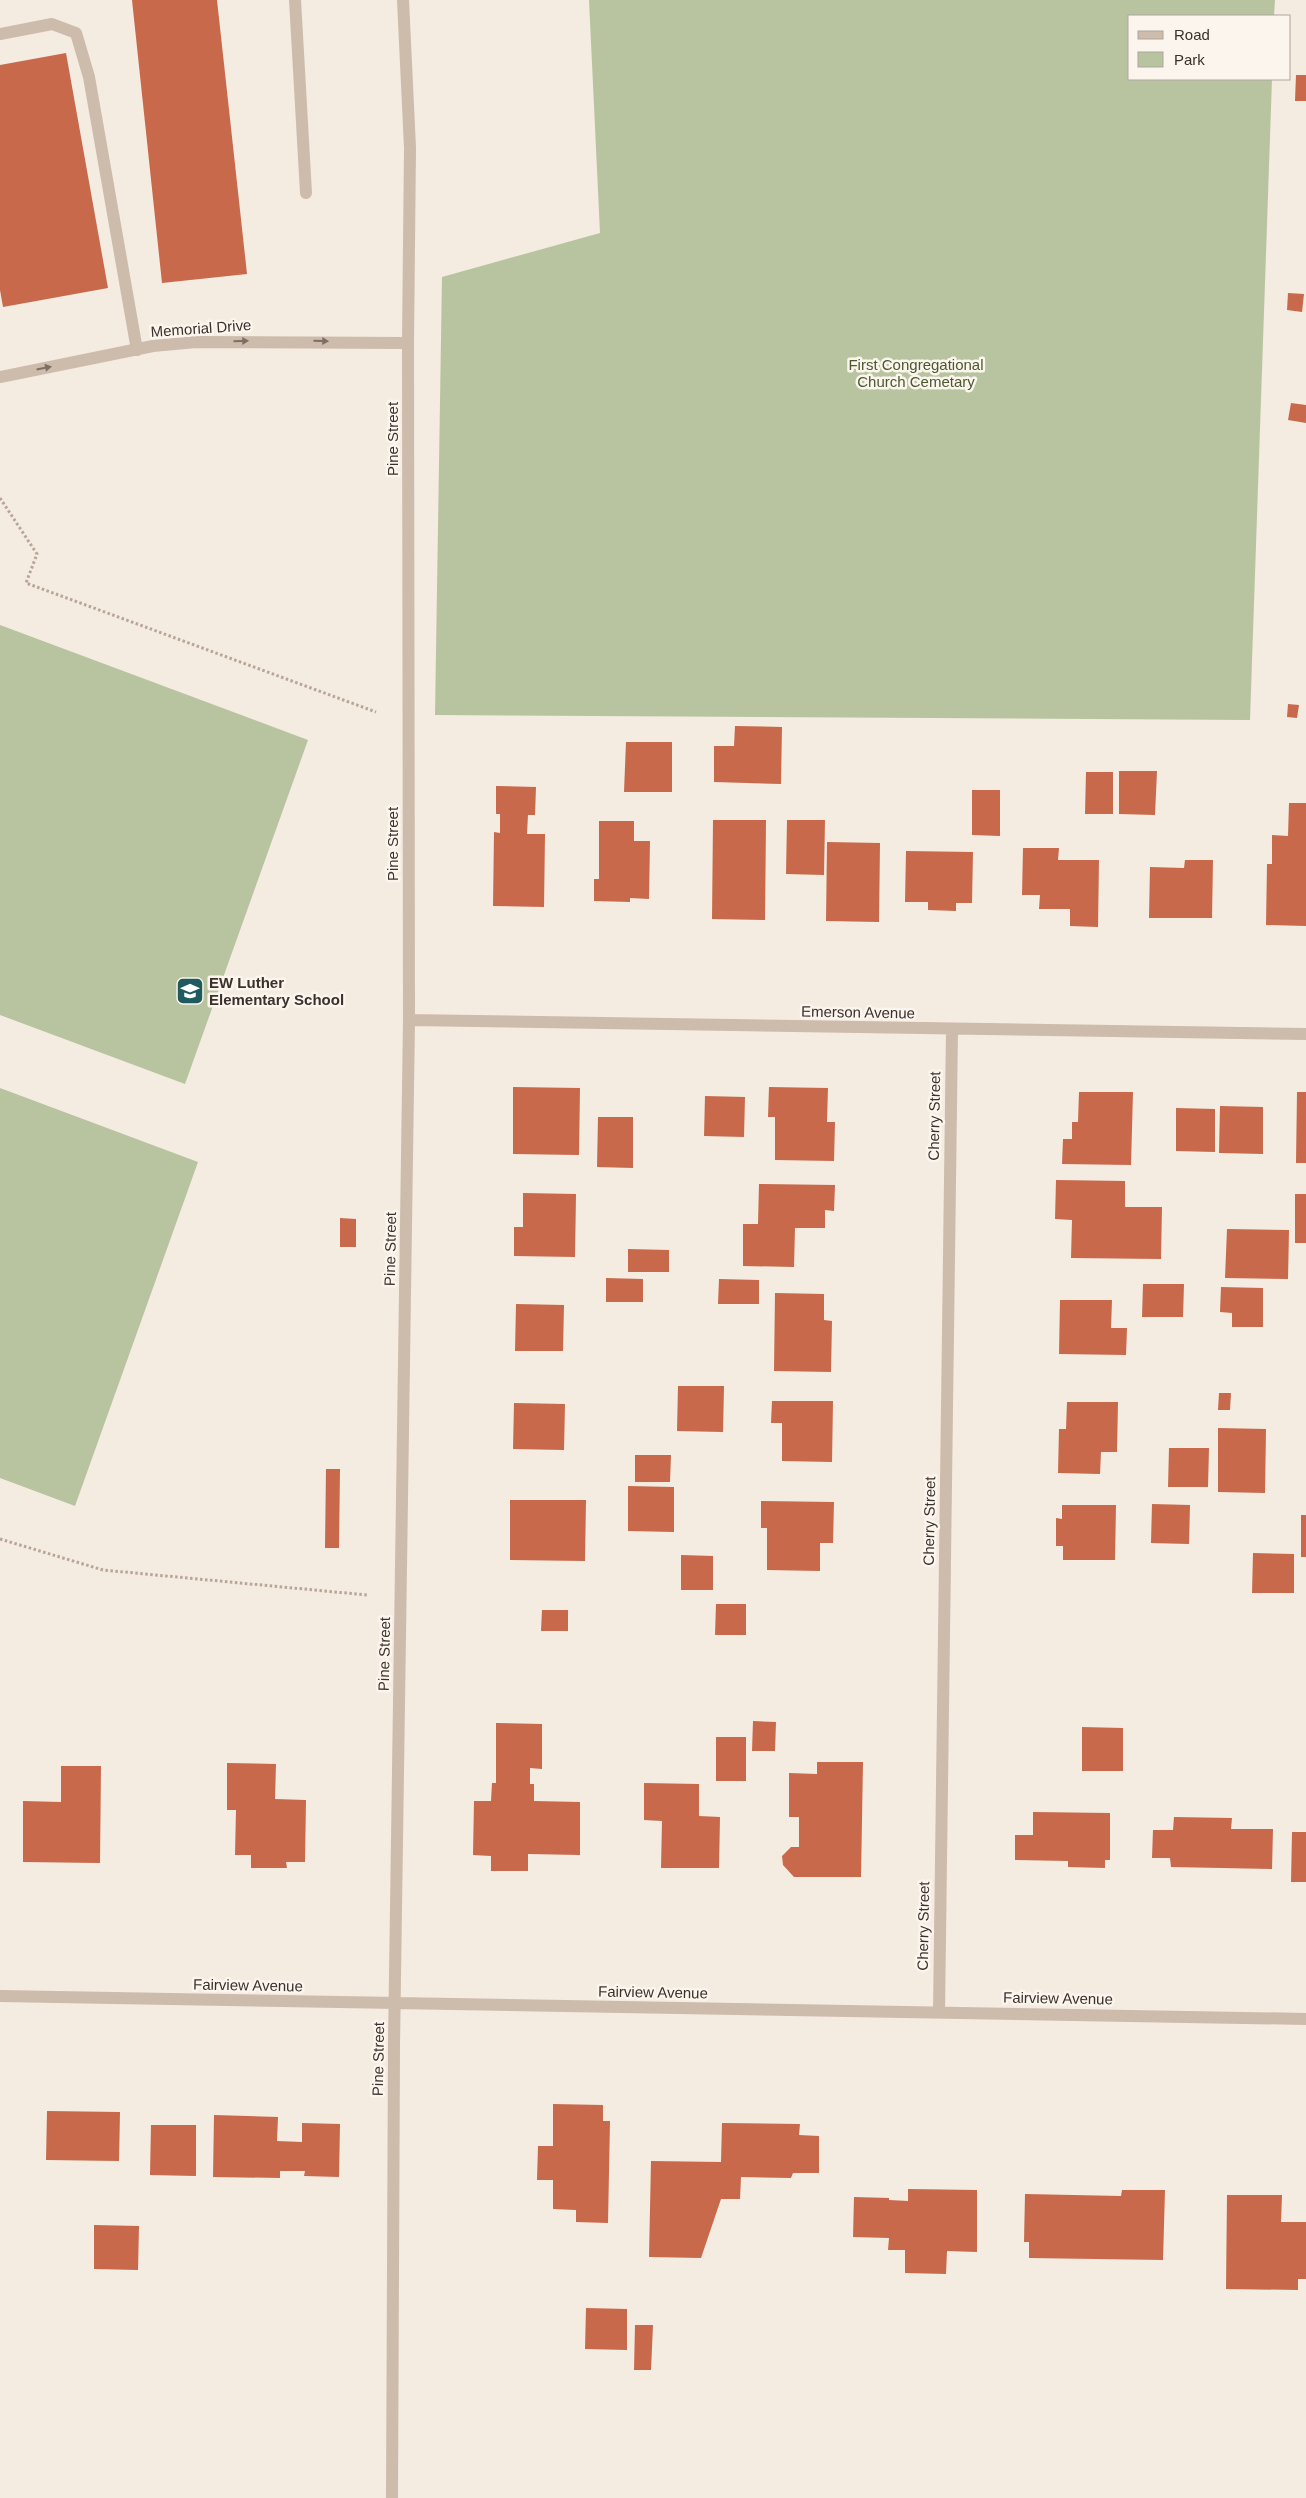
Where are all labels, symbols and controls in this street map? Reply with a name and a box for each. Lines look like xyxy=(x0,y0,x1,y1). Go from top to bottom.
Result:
legend xyxy=(1128,15,1291,80)
text: Road xyxy=(1174,26,1210,43)
text: Park xyxy=(1174,51,1205,68)
street label: Memorial Drive xyxy=(150,316,252,340)
one-way arrow xyxy=(233,337,249,345)
one-way arrow xyxy=(314,337,330,345)
park label: First Congregational Church Cemetary xyxy=(848,356,984,390)
one-way arrow xyxy=(37,364,53,372)
street label: Pine Street xyxy=(384,401,401,476)
street label: Pine Street xyxy=(384,806,401,881)
place label: EW Luther Elementary School xyxy=(209,974,344,1008)
school or university icon: EW Luther Elementary School xyxy=(175,976,205,1006)
street label: Emerson Avenue xyxy=(801,1003,915,1021)
street label: Cherry Street xyxy=(925,1070,943,1161)
street label: Pine Street xyxy=(381,1211,399,1286)
street label: Cherry Street xyxy=(920,1475,938,1566)
street label: Pine Street xyxy=(375,1616,393,1691)
street label: Cherry Street xyxy=(914,1880,932,1971)
street label: Fairview Avenue xyxy=(193,1976,303,1994)
street label: Fairview Avenue xyxy=(598,1983,708,2001)
street label: Fairview Avenue xyxy=(1003,1989,1113,2007)
street label: Pine Street xyxy=(369,2021,387,2096)

